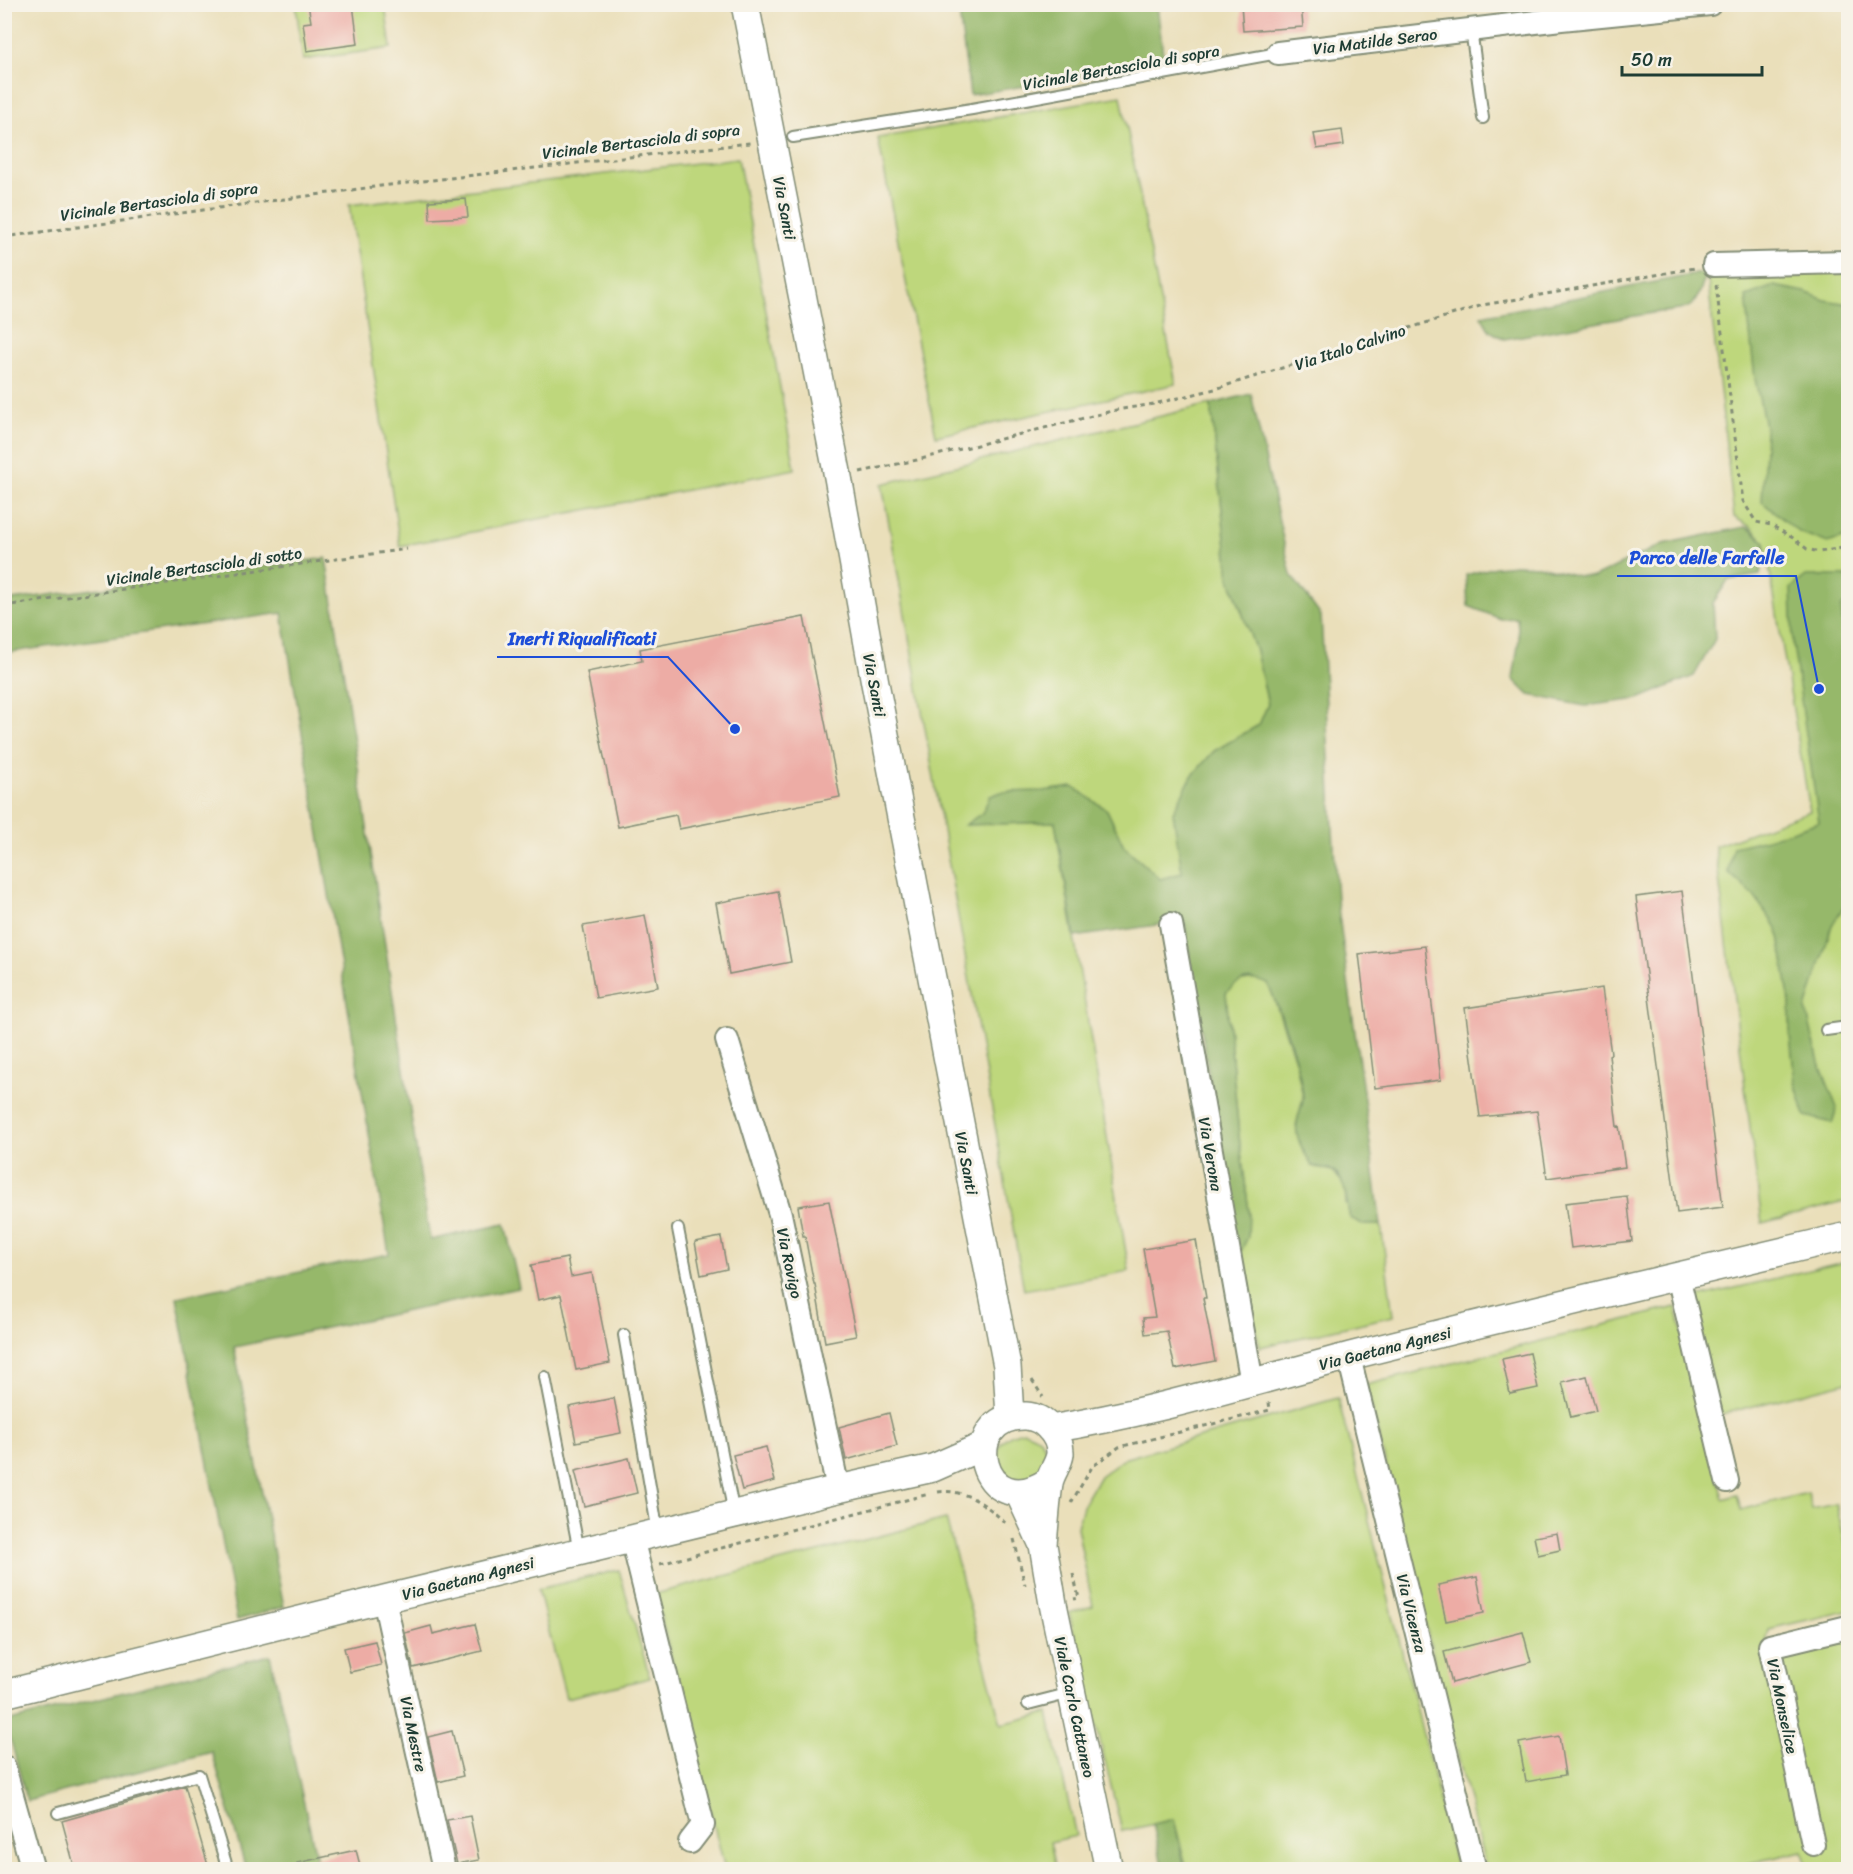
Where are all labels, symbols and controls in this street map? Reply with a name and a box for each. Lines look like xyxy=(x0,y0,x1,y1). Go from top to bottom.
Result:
street label: Via Matilde Serao xyxy=(1311,19,1439,64)
street label: Vicinale Bertasciola di sopra xyxy=(1020,36,1222,99)
scale bar xyxy=(1622,39,1762,77)
text: 50 m xyxy=(1631,44,1672,76)
street label: Vicinale Bertasciola di sopra xyxy=(540,115,742,168)
street label: Vicinale Bertasciola di sopra xyxy=(58,173,260,230)
street label: Via Santi xyxy=(764,174,805,243)
street label: Via Italo Calvino xyxy=(1291,316,1410,379)
street label: Vicinale Bertasciola di sotto xyxy=(104,538,304,595)
callout: Parco delle Farfalle xyxy=(1617,540,1796,576)
text: Parco delle Farfalle xyxy=(1629,542,1785,574)
callout: Inerti Riqualificati xyxy=(497,621,668,657)
text: Inerti Riqualificati xyxy=(507,623,657,655)
street label: Via Santi xyxy=(854,651,895,720)
street label: Via Verona xyxy=(1190,1115,1231,1194)
street label: Via Santi xyxy=(946,1129,987,1198)
street label: Via Rovigo xyxy=(768,1225,811,1301)
street label: Via Gaetana Agnesi xyxy=(1316,1318,1455,1379)
street label: Via Gaetana Agnesi xyxy=(399,1548,538,1609)
street label: Via Vicenza xyxy=(1388,1571,1436,1657)
street label: Viale Carlo Cattaneo xyxy=(1045,1634,1104,1780)
street label: Via Monselice xyxy=(1758,1656,1807,1757)
street label: Via Mestre xyxy=(391,1694,436,1775)

